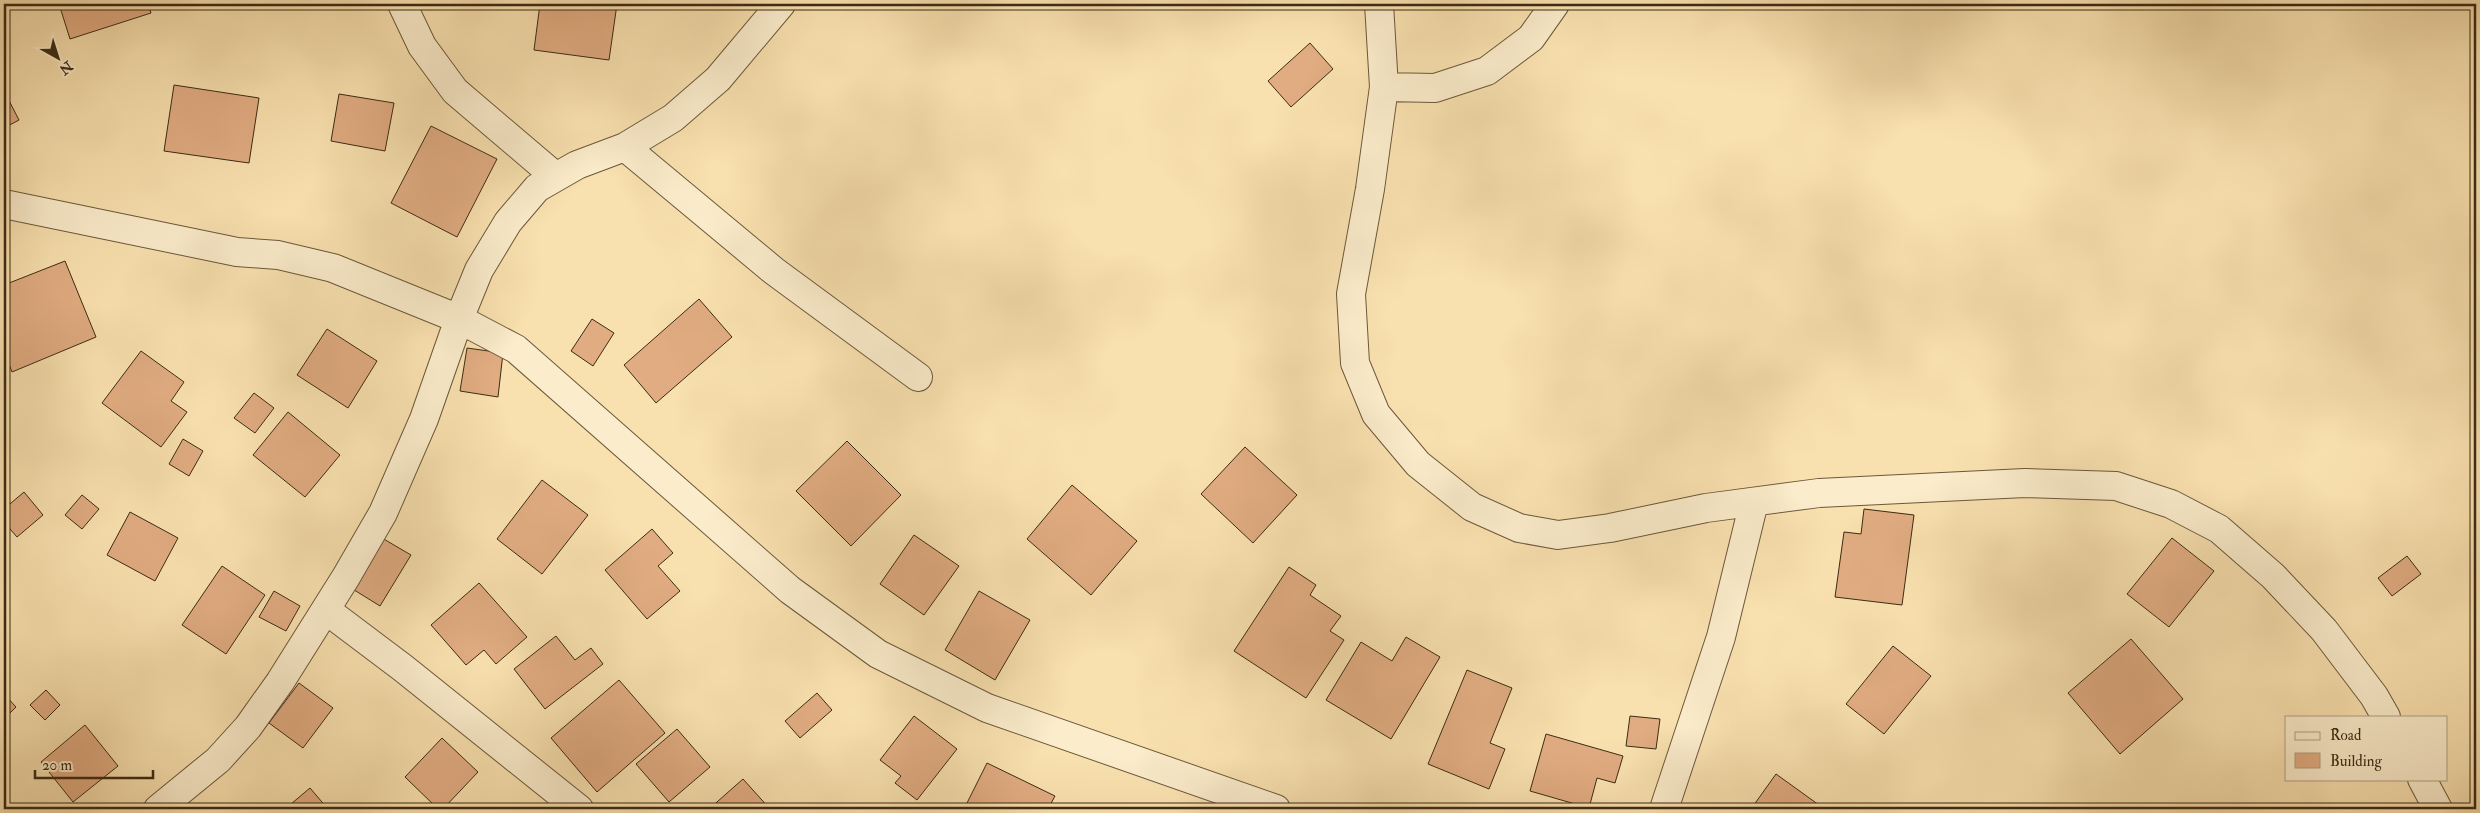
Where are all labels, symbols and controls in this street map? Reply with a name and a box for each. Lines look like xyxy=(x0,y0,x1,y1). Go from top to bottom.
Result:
north arrow xyxy=(32,32,82,82)
text: N xyxy=(55,57,77,79)
legend xyxy=(2285,716,2448,780)
text: Road xyxy=(2330,726,2362,745)
scale bar xyxy=(35,748,152,780)
text: Building xyxy=(2330,752,2382,771)
text: 20 m xyxy=(42,756,72,775)

